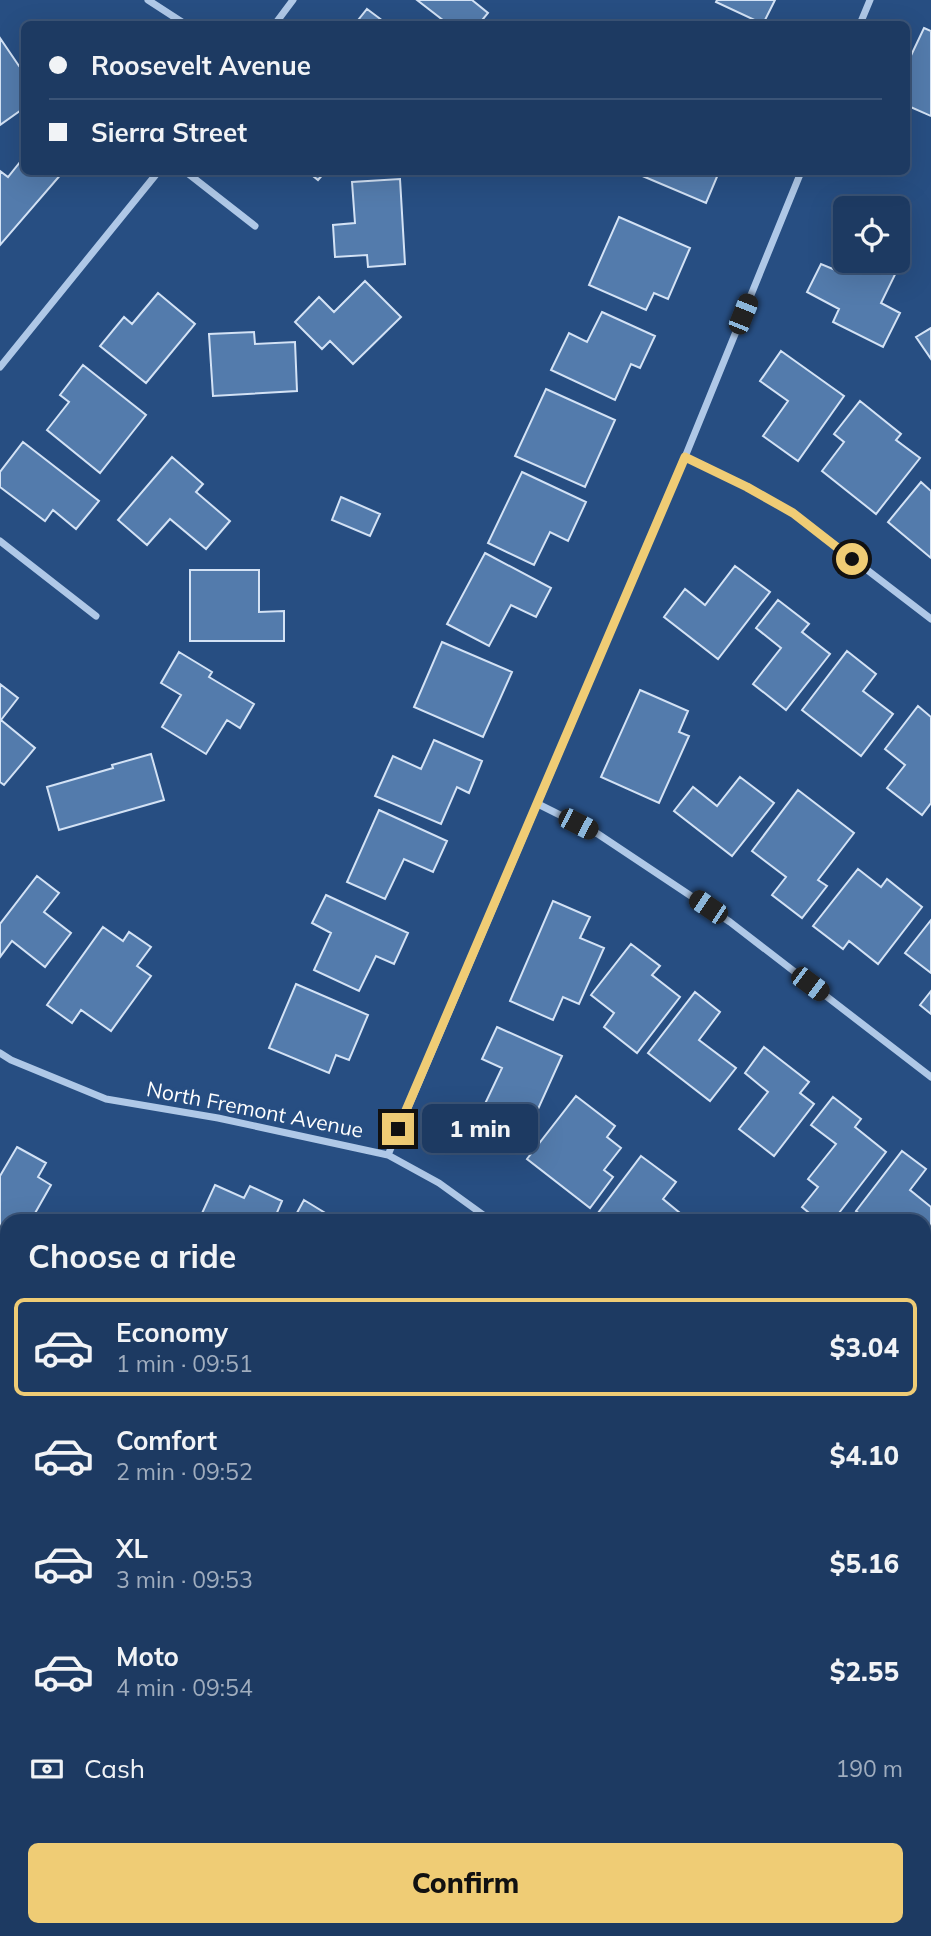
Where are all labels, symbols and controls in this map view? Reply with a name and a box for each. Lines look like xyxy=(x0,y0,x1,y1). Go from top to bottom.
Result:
text: Roosevelt Avenue xyxy=(91,49,311,82)
text: Sierra Street xyxy=(91,116,247,149)
map controls xyxy=(833,196,910,273)
button: locate xyxy=(833,196,910,273)
car xyxy=(726,291,761,337)
route start xyxy=(836,543,868,575)
car xyxy=(555,805,602,843)
car xyxy=(685,887,732,927)
car xyxy=(787,963,834,1005)
street label: North Fremont Avenue xyxy=(145,1075,366,1143)
callout: 1 min xyxy=(422,1104,538,1154)
route end xyxy=(382,1113,414,1145)
text: 1 min xyxy=(449,1114,511,1143)
text: Choose a ride xyxy=(28,1236,236,1276)
icon: car xyxy=(32,1316,95,1379)
text: Economy xyxy=(116,1316,228,1349)
text: $3.04 xyxy=(830,1331,899,1364)
text: 1 min · 09:51 xyxy=(116,1349,253,1378)
icon: car xyxy=(32,1424,95,1487)
text: Comfort xyxy=(116,1424,217,1457)
text: $4.10 xyxy=(830,1439,899,1472)
text: 2 min · 09:52 xyxy=(116,1457,253,1486)
icon: car xyxy=(32,1532,95,1595)
text: XL xyxy=(116,1532,148,1565)
text: $5.16 xyxy=(830,1547,899,1580)
text: 3 min · 09:53 xyxy=(116,1565,253,1594)
icon: car xyxy=(32,1640,95,1703)
text: Moto xyxy=(116,1640,179,1673)
text: $2.55 xyxy=(830,1655,899,1688)
text: 4 min · 09:54 xyxy=(116,1673,253,1702)
icon: cash xyxy=(28,1750,66,1788)
text: Cash xyxy=(84,1752,145,1785)
text: 190 m xyxy=(835,1754,903,1783)
button: Confirm xyxy=(28,1843,903,1923)

